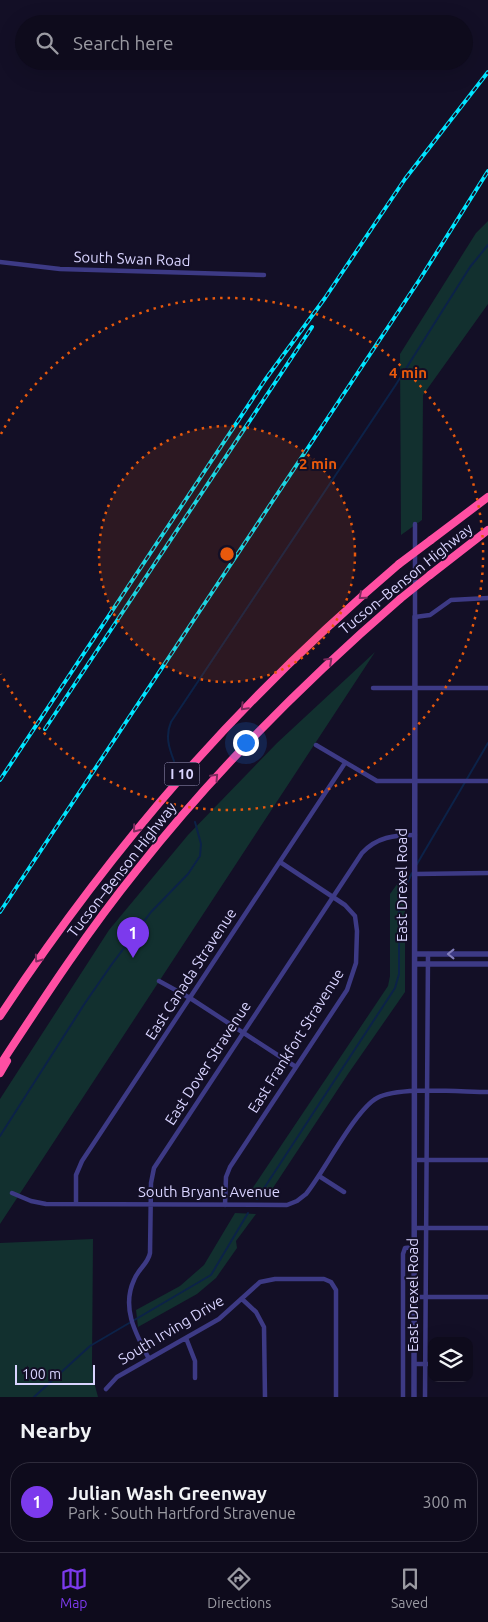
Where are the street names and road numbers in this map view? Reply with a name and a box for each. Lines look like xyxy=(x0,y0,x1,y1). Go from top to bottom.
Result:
street label: South Swan Road xyxy=(73,248,191,269)
street label: Tucson–Benson Highway xyxy=(336,520,476,638)
road number: I 10 xyxy=(164,762,200,786)
street label: Tucson–Benson Highway xyxy=(64,799,179,940)
street label: East Drexel Road xyxy=(393,828,410,942)
street label: East Canada Stravenue xyxy=(142,905,239,1043)
street label: East Frankfort Stravenue xyxy=(244,966,347,1116)
street label: East Dover Stravenue xyxy=(161,998,254,1128)
street label: South Bryant Avenue xyxy=(138,1183,280,1200)
street label: East Drexel Road xyxy=(404,1238,421,1352)
street label: South Irving Drive xyxy=(115,1291,227,1368)

